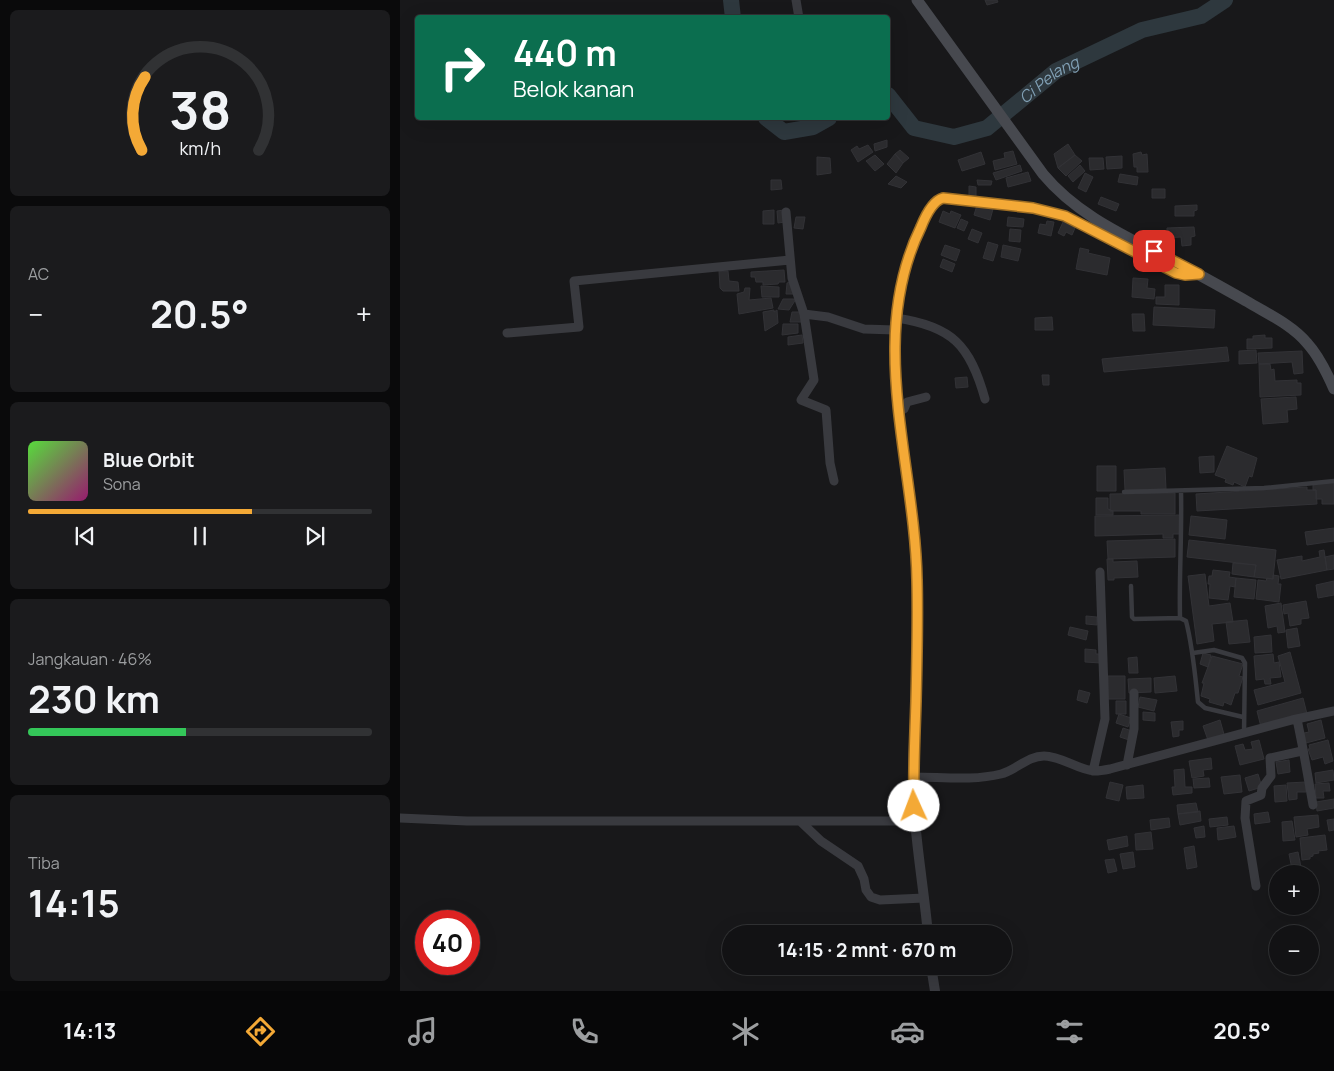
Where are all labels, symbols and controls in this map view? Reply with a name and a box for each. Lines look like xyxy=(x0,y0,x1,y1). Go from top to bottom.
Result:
text: 440 m xyxy=(513,29,617,77)
icon: right xyxy=(430,35,495,100)
water label: Ci Pelang xyxy=(1014,50,1084,108)
text: 38 xyxy=(169,74,231,145)
text: Belok kanan xyxy=(513,74,634,104)
text: km/h xyxy=(179,136,221,160)
pin xyxy=(1133,230,1175,272)
icon: arrive xyxy=(1140,237,1168,265)
text: AC xyxy=(28,263,49,285)
text: 20.5° xyxy=(150,287,249,339)
text: − xyxy=(28,295,43,333)
text: + xyxy=(356,295,372,333)
text: Blue Orbit xyxy=(103,447,195,473)
text: Sona xyxy=(103,473,141,495)
icon: previous xyxy=(71,522,99,550)
icon: pause xyxy=(186,522,214,550)
icon: next xyxy=(301,522,329,550)
text: Jangkauan · 46% xyxy=(28,648,152,670)
text: 230 km xyxy=(28,672,160,724)
position arrow xyxy=(887,779,939,831)
text: Tiba xyxy=(28,852,60,874)
map controls xyxy=(1269,865,1319,975)
button: + xyxy=(1269,865,1319,915)
text: 14:15 xyxy=(28,876,120,928)
speed limit sign: 40 xyxy=(415,910,480,975)
button: − xyxy=(1269,925,1319,975)
text: 14:15 · 2 mnt · 670 m xyxy=(778,937,956,963)
icon: directions xyxy=(243,1014,278,1049)
icon: music xyxy=(405,1014,440,1049)
icon: phone xyxy=(567,1014,602,1049)
icon: climate xyxy=(728,1014,763,1049)
icon: car xyxy=(890,1014,925,1049)
icon: filters xyxy=(1052,1014,1087,1049)
text: 14:13 xyxy=(63,1016,116,1046)
text: 20.5° xyxy=(1214,1016,1271,1046)

